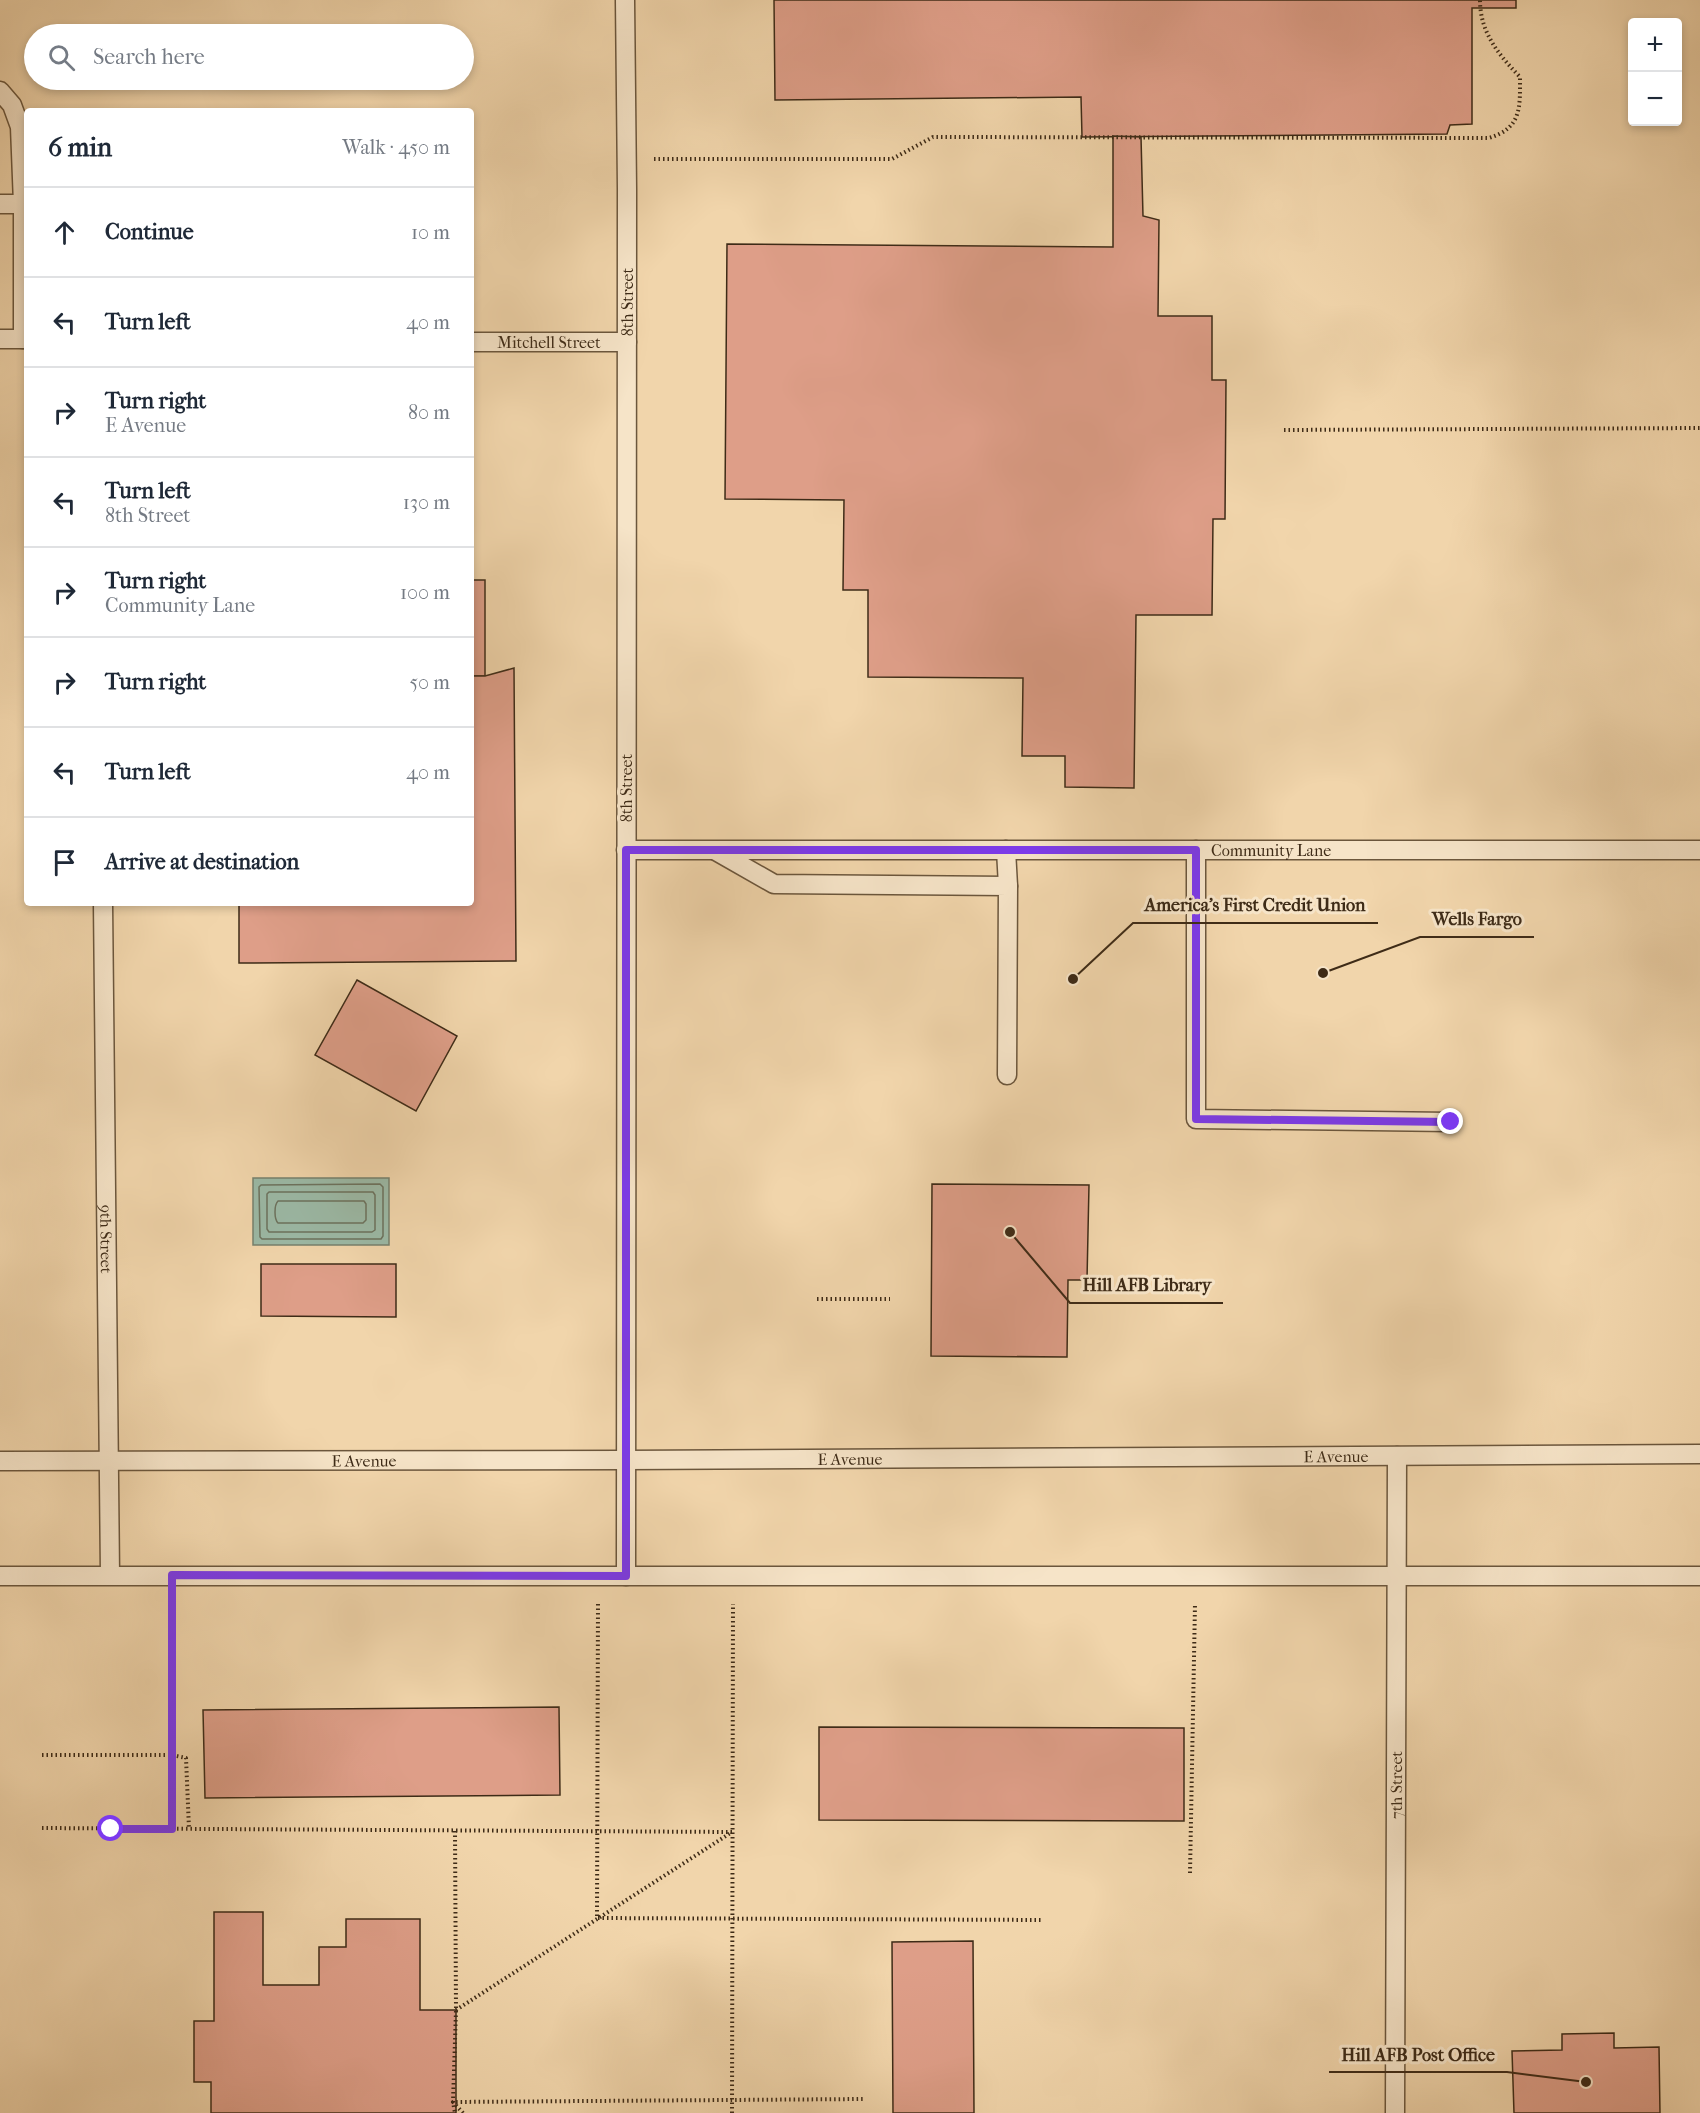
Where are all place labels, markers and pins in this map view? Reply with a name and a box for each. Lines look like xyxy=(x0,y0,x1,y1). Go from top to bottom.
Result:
callout: America's First Credit Union xyxy=(1133,887,1378,923)
callout: Wells Fargo xyxy=(1420,901,1534,937)
callout: Hill AFB Library xyxy=(1070,1267,1223,1303)
callout: Hill AFB Post Office xyxy=(1329,2036,1507,2072)

